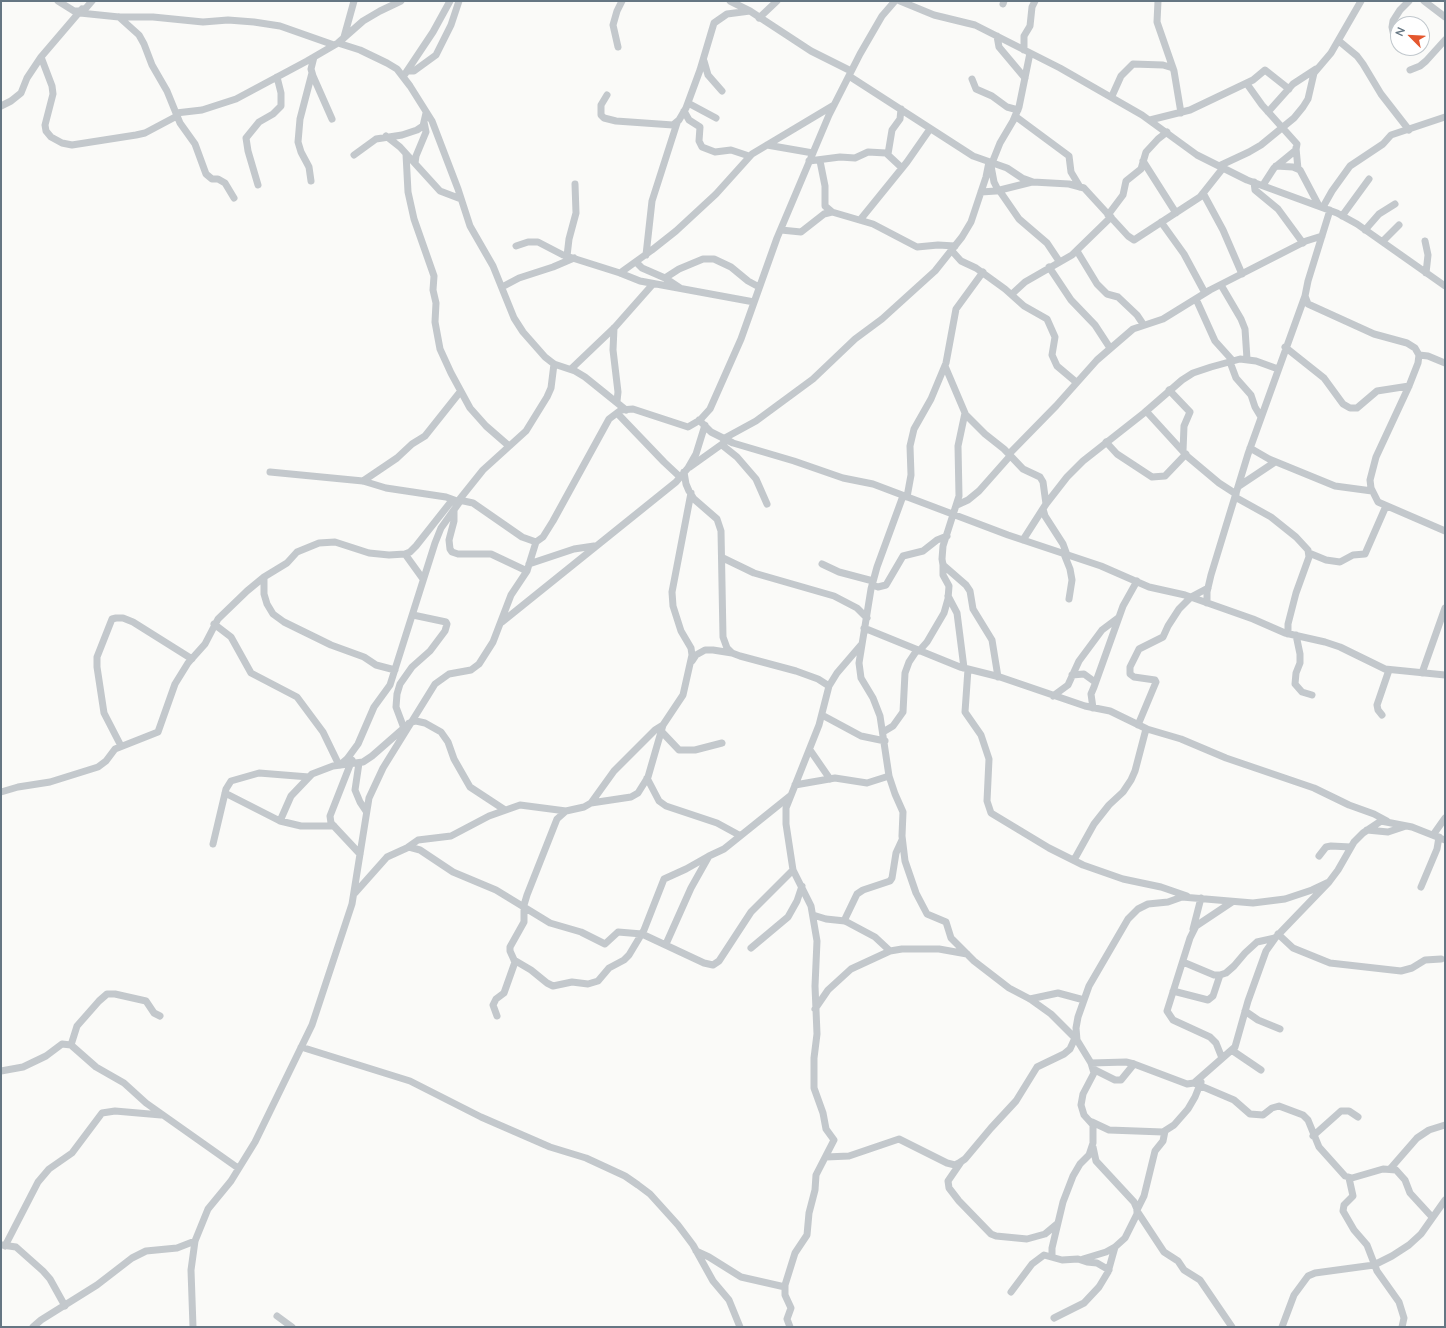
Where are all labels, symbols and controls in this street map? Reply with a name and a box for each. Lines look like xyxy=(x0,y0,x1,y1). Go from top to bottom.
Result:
north arrow xyxy=(1390,16,1430,56)
text: N xyxy=(1392,25,1408,38)

